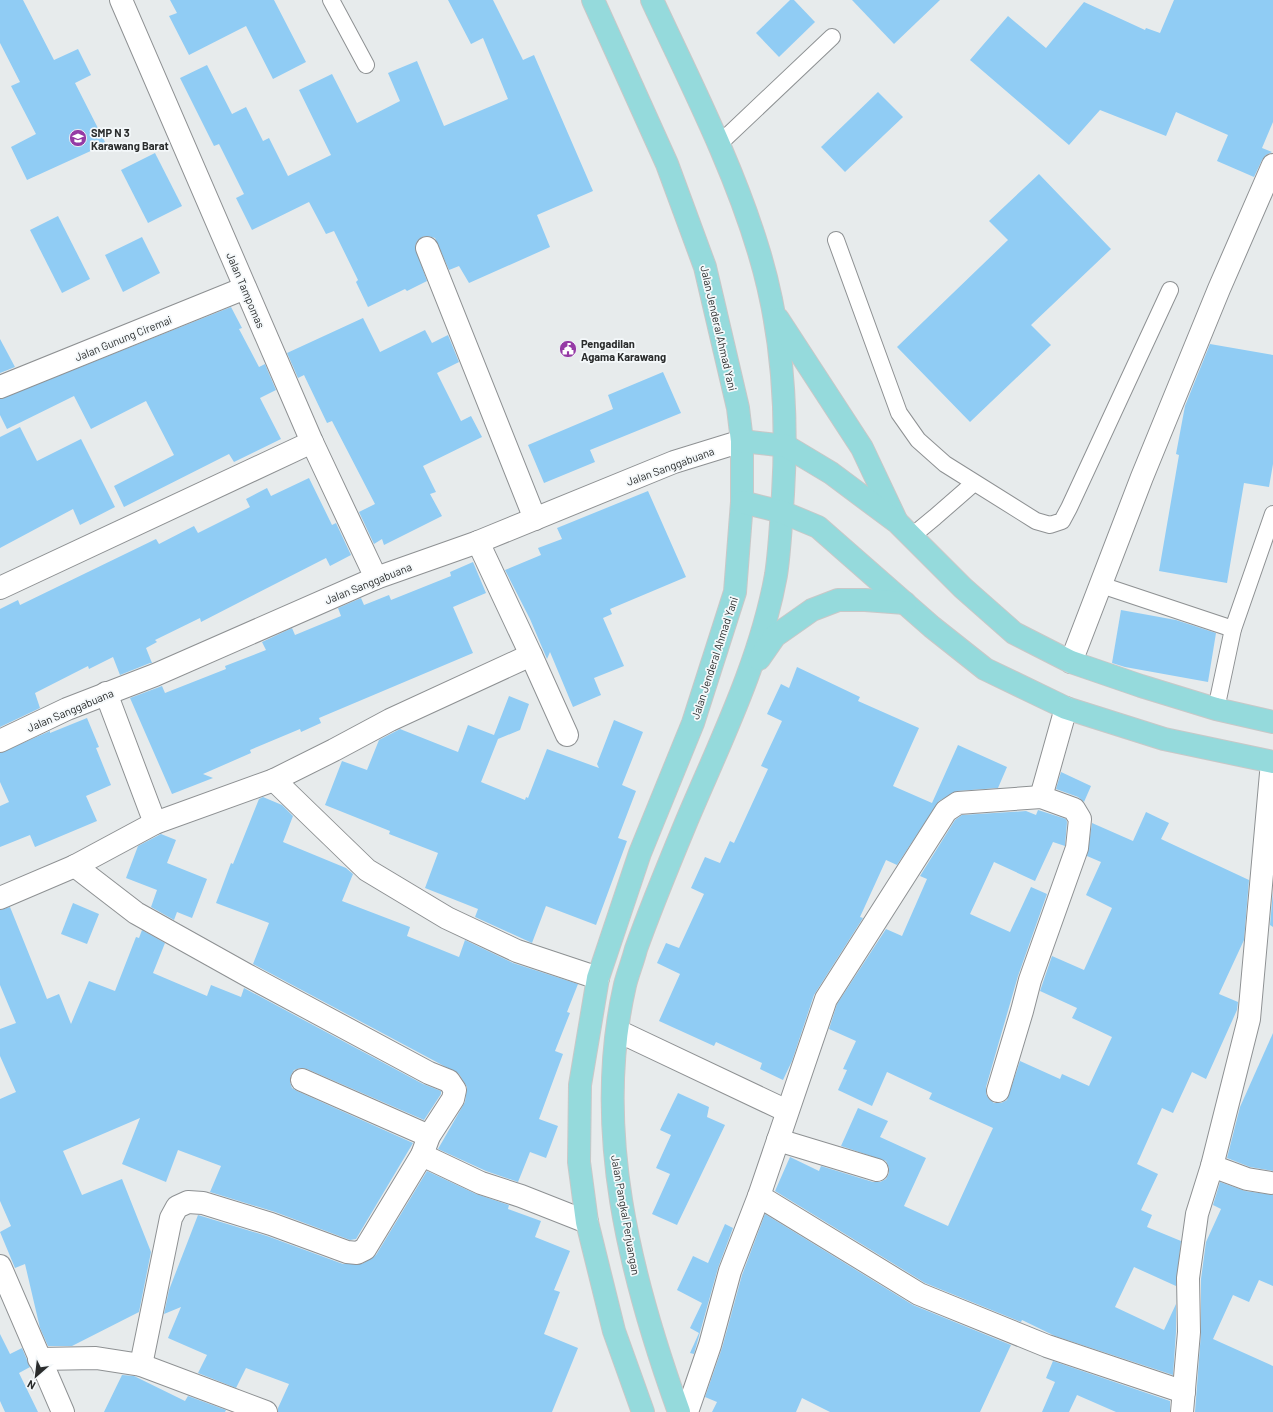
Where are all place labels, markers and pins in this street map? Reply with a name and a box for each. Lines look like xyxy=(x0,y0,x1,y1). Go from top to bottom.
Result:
place label: SMP N 3 Karawang Barat xyxy=(91,126,169,152)
school or university icon: SMP N 3 Karawang Barat xyxy=(68,128,88,148)
place label: Pengadilan Agama Karawang xyxy=(581,337,666,363)
public building icon: Pengadilan Agama Karawang xyxy=(558,339,578,359)

